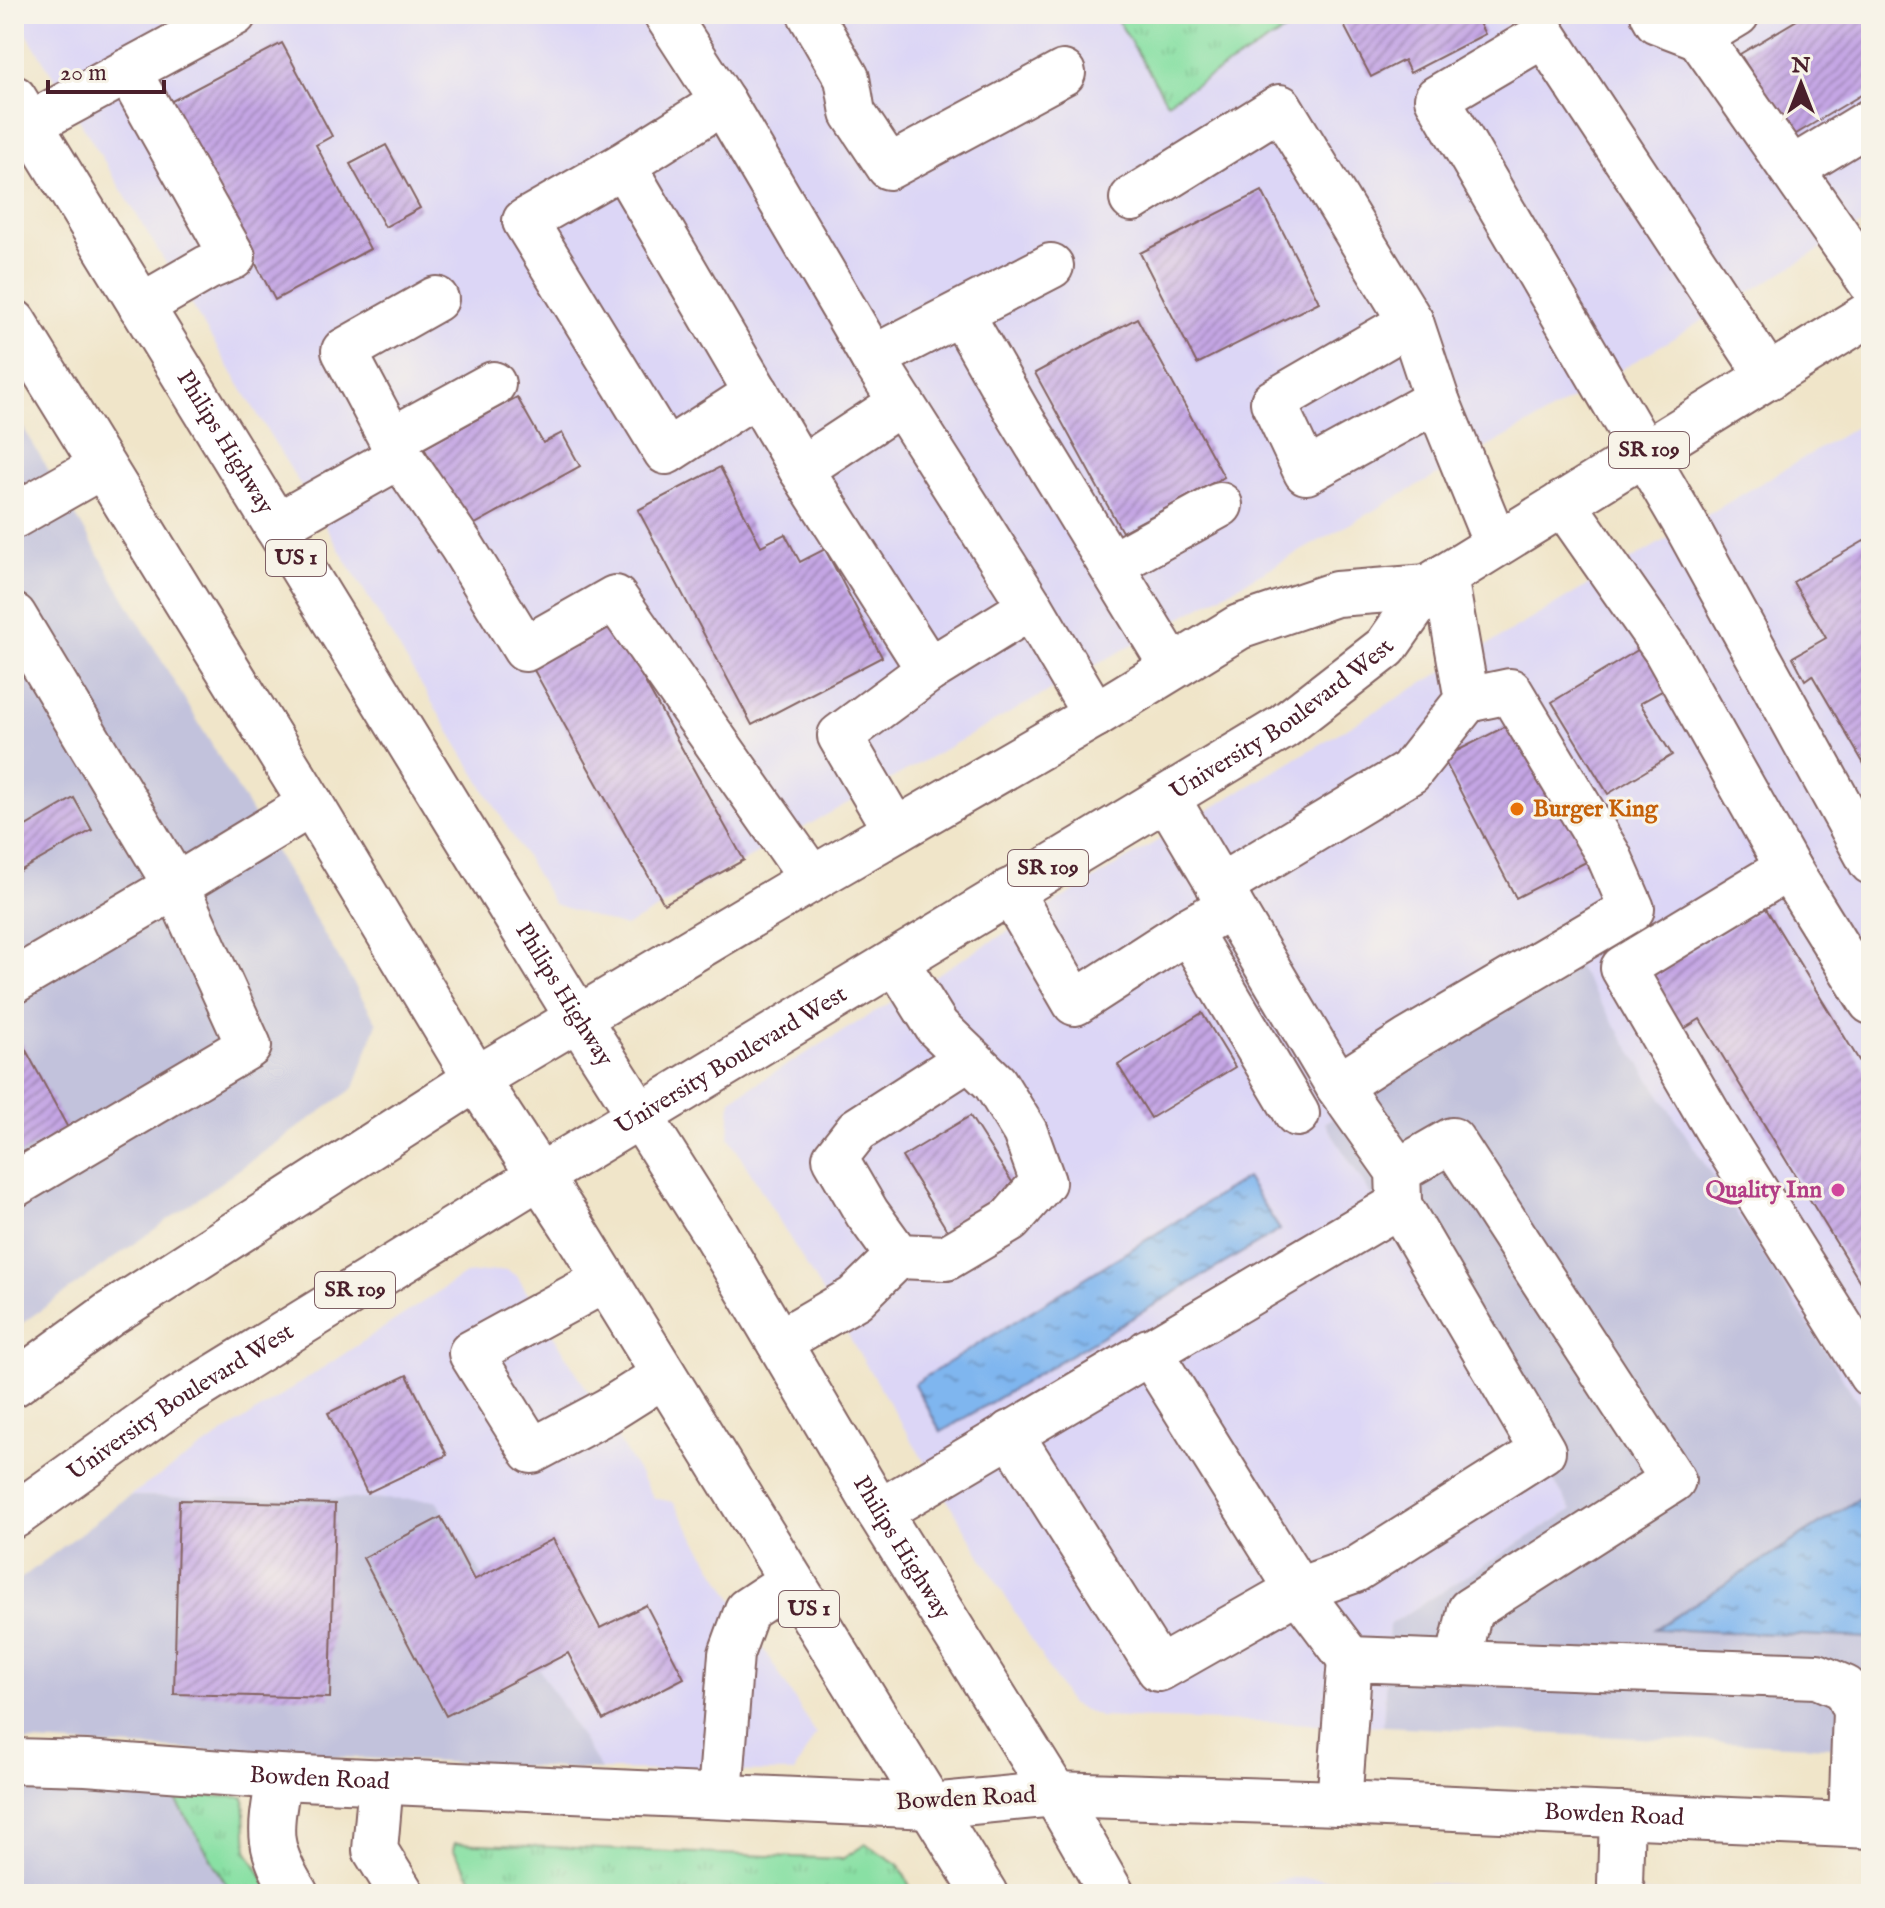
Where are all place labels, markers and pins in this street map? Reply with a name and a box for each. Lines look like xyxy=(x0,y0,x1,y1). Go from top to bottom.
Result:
place label: Burger King xyxy=(1533,794,1659,825)
marker: Burger King xyxy=(1508,800,1526,818)
place label: Quality Inn xyxy=(1705,1175,1822,1206)
marker: Quality Inn xyxy=(1829,1181,1847,1199)

